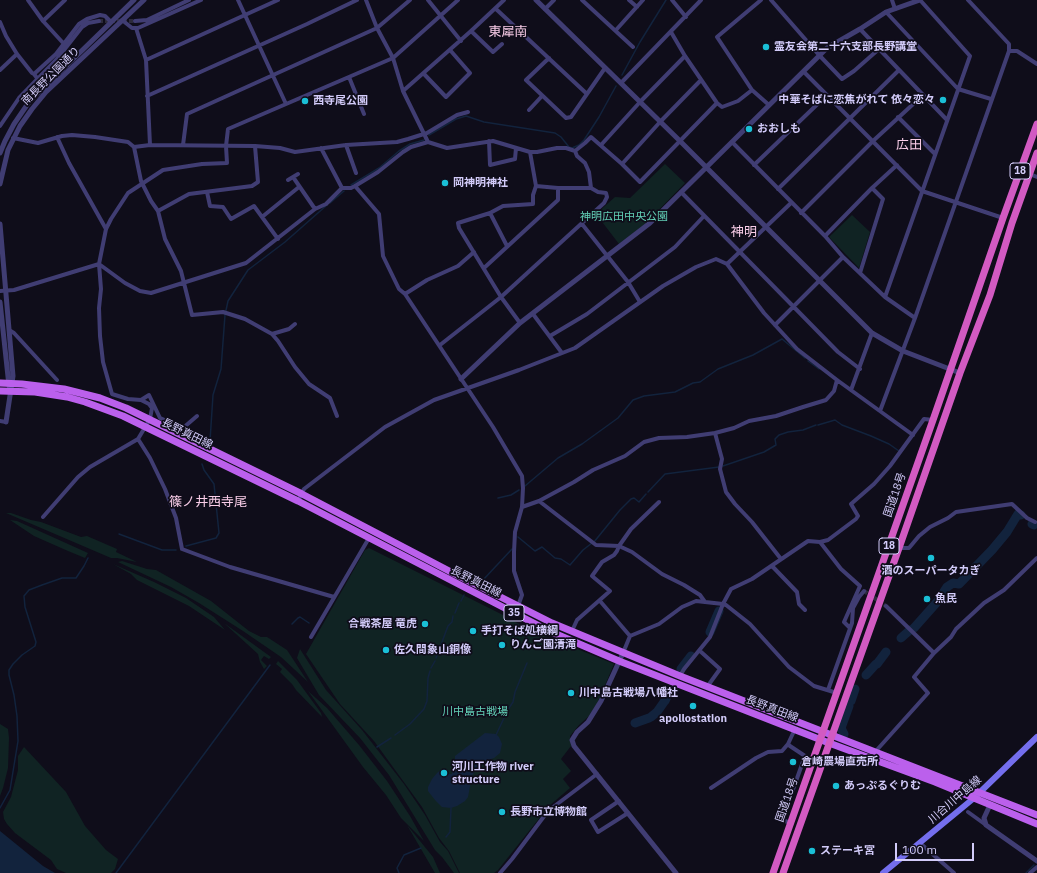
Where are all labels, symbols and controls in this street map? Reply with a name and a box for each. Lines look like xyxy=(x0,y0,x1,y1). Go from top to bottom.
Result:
district label: 東犀南 xyxy=(489,24,527,40)
place label: 霊友会第二十六支部長野講堂 xyxy=(774,40,917,54)
marker: 霊友会第二十六支部長野講堂 xyxy=(761,42,771,52)
street label: 南長野公園通り xyxy=(19,44,83,108)
place label: 中華そばに恋焦がれて 依々恋々 xyxy=(778,93,935,107)
place label: 西寺尾公園 xyxy=(313,94,368,108)
marker: 中華そばに恋焦がれて 依々恋々 xyxy=(938,95,948,105)
marker: 西寺尾公園 xyxy=(300,96,310,106)
place label: おおしも xyxy=(757,122,801,136)
marker: おおしも xyxy=(744,124,754,134)
district label: 広田 xyxy=(896,137,922,153)
road number: 18 xyxy=(1010,163,1030,179)
place label: 岡神明神社 xyxy=(453,176,508,190)
marker: 岡神明神社 xyxy=(440,178,450,188)
park label: 神明広田中央公園 xyxy=(580,210,668,224)
district label: 神明 xyxy=(731,224,757,240)
street label: 長野真田線 xyxy=(159,416,215,452)
street label: 国道18号 xyxy=(881,471,909,519)
district label: 篠ノ井西寺尾 xyxy=(169,494,247,510)
road number: 18 xyxy=(879,538,899,554)
marker: 酒のスーパータカぎ xyxy=(926,553,936,563)
street label: 長野真田線 xyxy=(449,564,503,600)
place label: 酒のスーパータカぎ xyxy=(882,564,980,578)
place label: 魚民 xyxy=(935,592,957,606)
marker: 魚民 xyxy=(922,594,932,604)
road number: 35 xyxy=(504,605,524,621)
place label: 合戦茶屋 竜虎 xyxy=(348,617,417,631)
marker: 合戦茶屋 竜虎 xyxy=(420,619,430,629)
place label: 手打そば処横綱 xyxy=(481,624,558,638)
marker: 手打そば処横綱 xyxy=(468,626,478,636)
place label: りんご園清滝 xyxy=(510,638,576,652)
marker: りんご園清滝 xyxy=(497,640,507,650)
place label: 佐久間象山銅像 xyxy=(394,643,471,657)
marker: 佐久間象山銅像 xyxy=(381,645,391,655)
place label: 川中島古戦場八幡社 xyxy=(579,686,678,700)
marker: 川中島古戦場八幡社 xyxy=(566,688,576,698)
street label: 長野真田線 xyxy=(744,693,800,725)
marker: apollostation xyxy=(688,701,698,711)
park label: 川中島古戦場 xyxy=(442,705,508,719)
place label: apollostation xyxy=(659,712,727,726)
place label: 倉崎農場直売所 xyxy=(801,755,878,769)
marker: 倉崎農場直売所 xyxy=(788,757,798,767)
place label: 河川工作物 river structure xyxy=(452,760,534,786)
marker: 河川工作物 river structure xyxy=(439,768,449,778)
street label: 川合川中島線 xyxy=(926,773,984,827)
street label: 国道18号 xyxy=(773,776,801,824)
place label: あっぷるぐりむ xyxy=(844,779,921,793)
marker: あっぷるぐりむ xyxy=(831,781,841,791)
place label: 長野市立博物館 xyxy=(510,805,587,819)
marker: 長野市立博物館 xyxy=(497,807,507,817)
scale bar xyxy=(897,835,976,861)
text: 100 m xyxy=(902,842,937,857)
place label: ステーキ宮 xyxy=(820,844,875,858)
marker: ステーキ宮 xyxy=(807,846,817,856)

